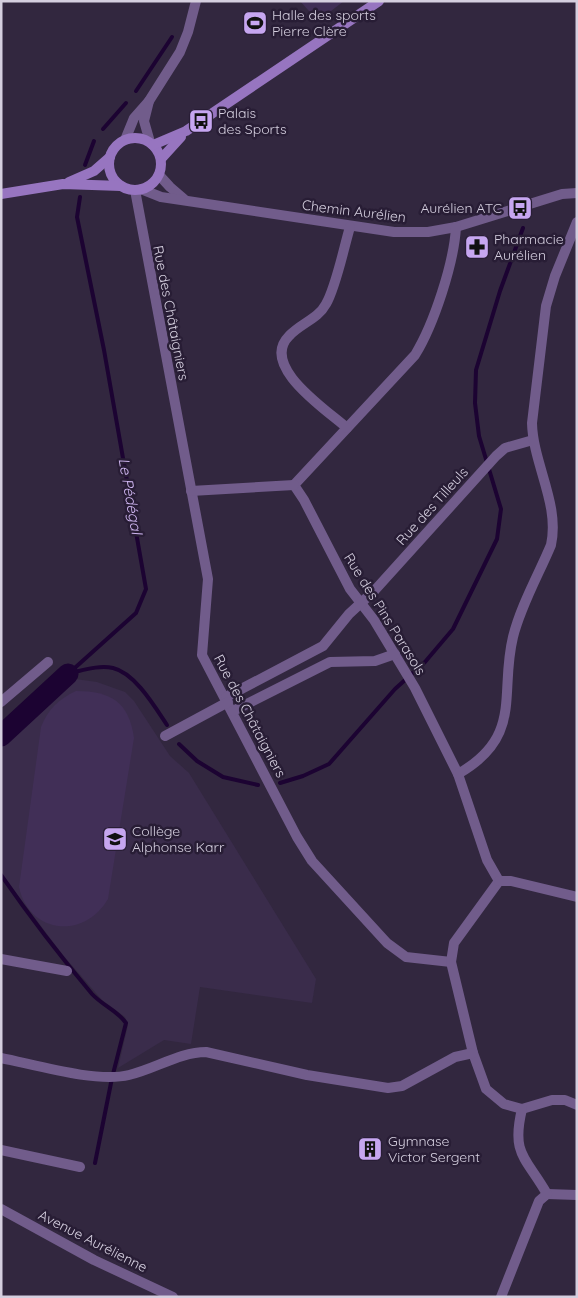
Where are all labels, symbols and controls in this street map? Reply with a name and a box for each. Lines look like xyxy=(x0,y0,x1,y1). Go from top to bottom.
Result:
place label: Halle des sports Pierre Clère xyxy=(272,6,376,40)
sports icon: Halle des sports Pierre Clère xyxy=(242,10,268,36)
place label: Palais des Sports xyxy=(218,104,287,138)
bus stop icon: Palais des Sports xyxy=(188,108,214,134)
bus stop icon: Aurélien ATC xyxy=(507,195,533,221)
street label: Chemin Aurélien xyxy=(301,196,407,226)
place label: Aurélien ATC xyxy=(420,199,502,217)
place label: Pharmacie Aurélien xyxy=(494,230,564,264)
pharmacy icon: Pharmacie Aurélien xyxy=(464,234,490,260)
street label: Rue des Châtaigniers xyxy=(149,244,193,382)
water label: Le Pédégal xyxy=(114,456,147,537)
street label: Rue des Tilleuls xyxy=(392,463,472,549)
street label: Rue des Pins Parasols xyxy=(340,550,430,678)
street label: Rue des Châtaigniers xyxy=(210,651,290,781)
place label: Collège Alphonse Karr xyxy=(132,822,225,856)
school or university icon: Collège Alphonse Karr xyxy=(102,826,128,852)
place label: Gymnase Victor Sergent xyxy=(388,1132,480,1166)
building icon: Gymnase Victor Sergent xyxy=(357,1136,383,1162)
street label: Avenue Aurélienne xyxy=(36,1206,151,1276)

